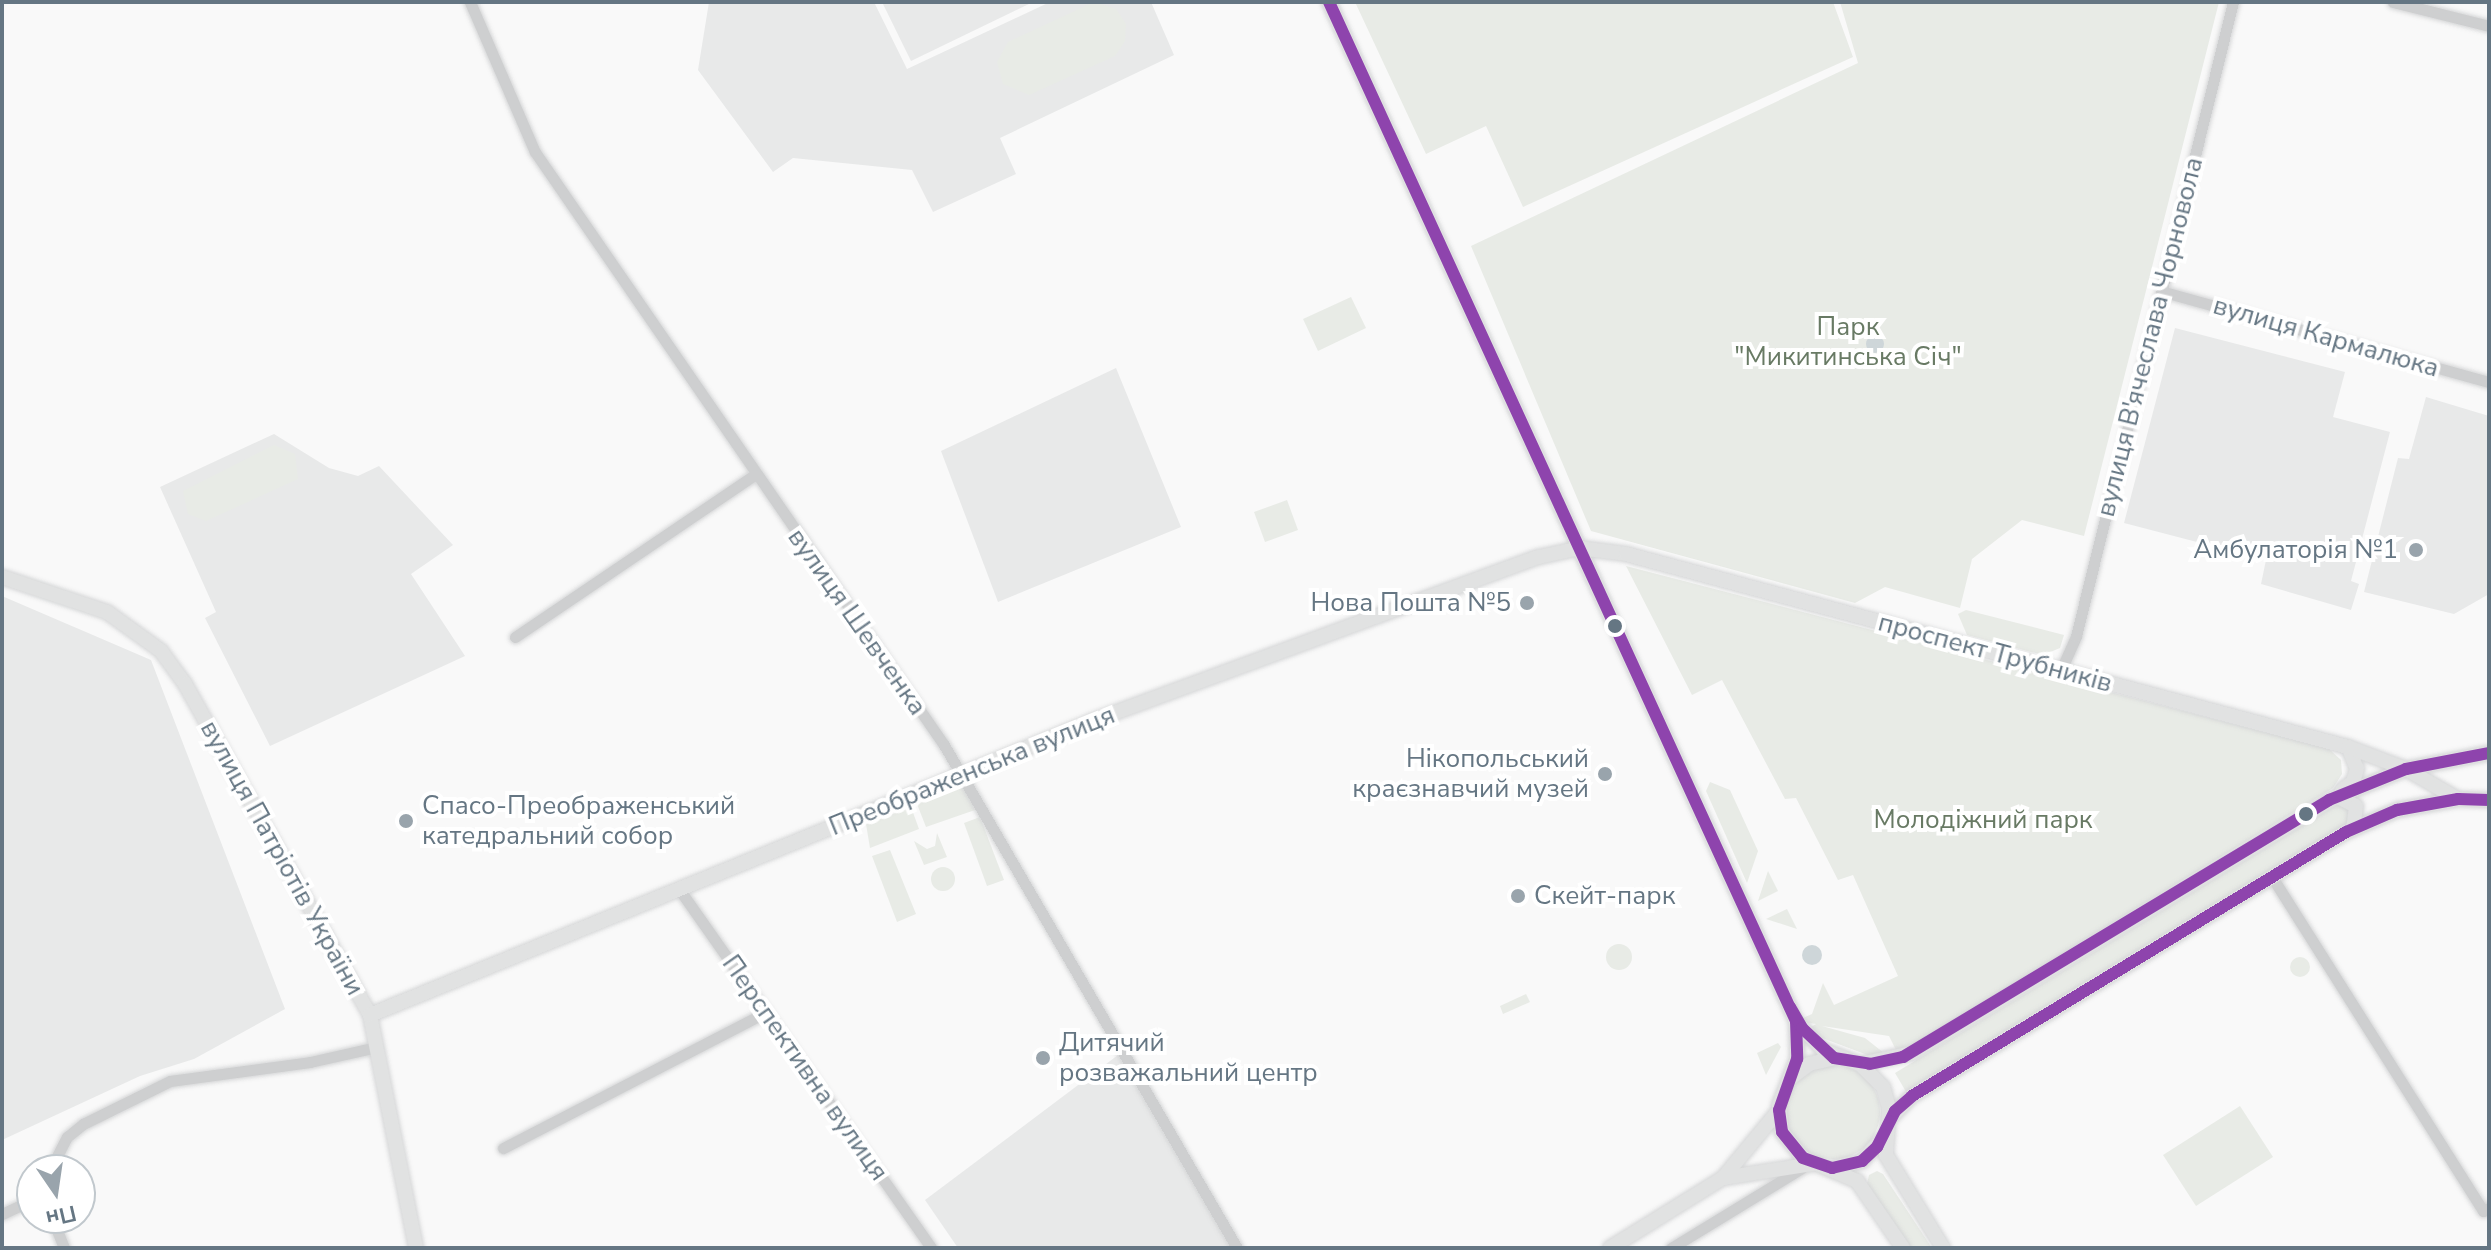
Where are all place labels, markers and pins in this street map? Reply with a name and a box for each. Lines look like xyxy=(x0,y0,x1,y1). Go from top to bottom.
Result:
place label: Амбулаторія №1 xyxy=(2193,534,2398,566)
marker: Амбулаторія №1 xyxy=(2405,539,2427,561)
place label: Нова Пошта №5 xyxy=(1311,587,1511,619)
marker: Нова Пошта №5 xyxy=(1518,594,1536,612)
unlabelled marker xyxy=(1607,618,1623,634)
place label: Нiкопольський краєзнавчий музей xyxy=(1352,743,1589,804)
marker: Нiкопольський краєзнавчий музей xyxy=(1596,765,1614,783)
place label: Спасо-Преображенський катедральний собор xyxy=(422,790,735,852)
unlabelled marker xyxy=(2298,806,2314,822)
marker: Спасо-Преображенський катедральний собор xyxy=(397,812,415,830)
place label: Скейт-парк xyxy=(1534,880,1675,912)
marker: Скейт-парк xyxy=(1509,887,1527,905)
place label: Дитячий розважальний центр xyxy=(1059,1027,1318,1088)
marker: Дитячий розважальний центр xyxy=(1034,1049,1052,1067)

